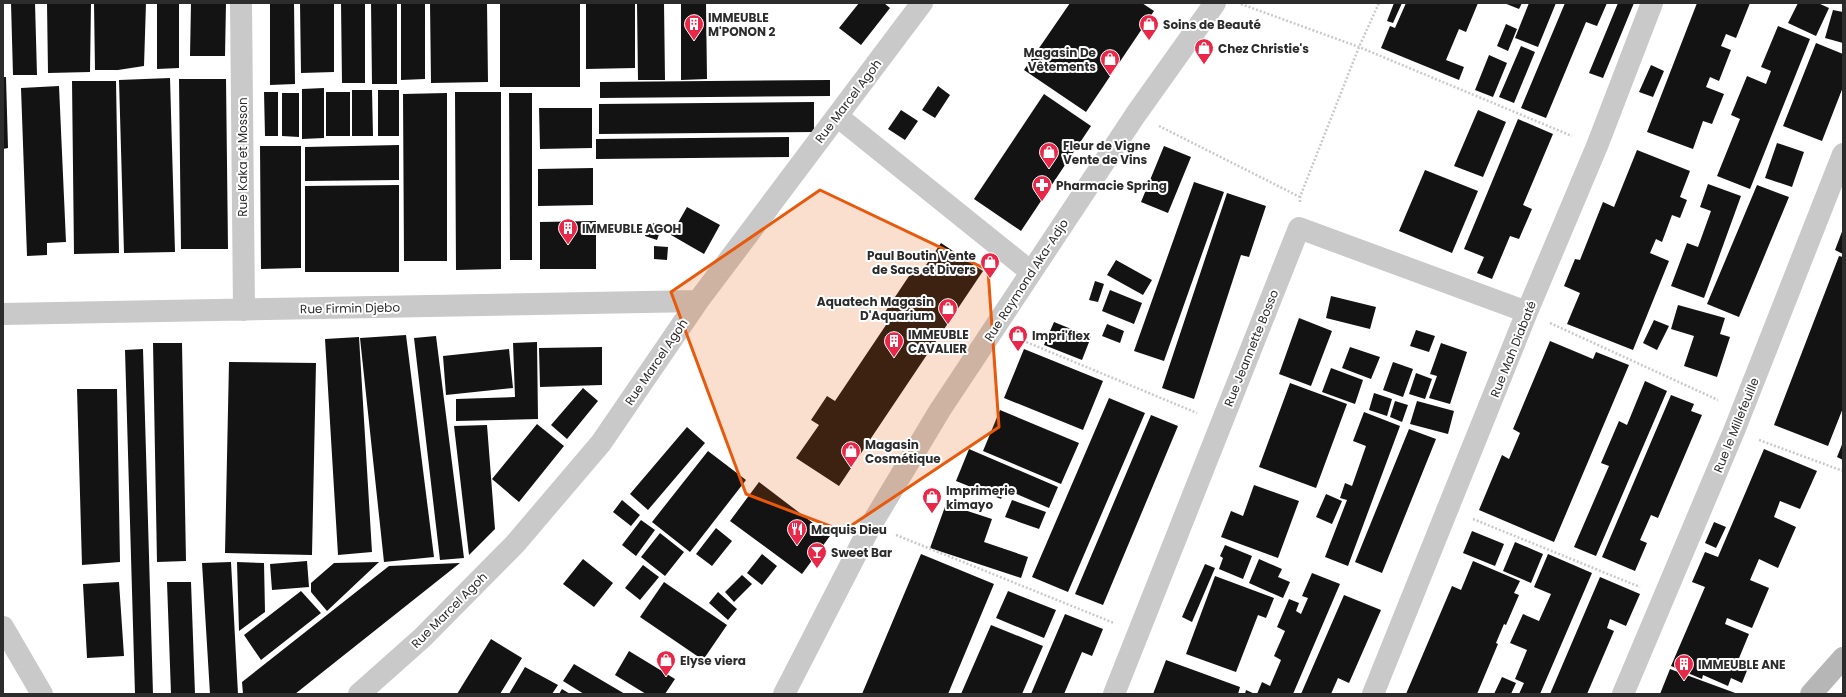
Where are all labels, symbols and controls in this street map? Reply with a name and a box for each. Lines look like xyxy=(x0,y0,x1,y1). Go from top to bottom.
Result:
place label: IMMEUBLE M'PONON 2 xyxy=(708,9,776,40)
building icon: IMMEUBLE M'PONON 2 xyxy=(683,13,705,41)
shop icon: Soins de Beauté xyxy=(1138,13,1160,41)
place label: Soins de Beauté xyxy=(1163,16,1261,33)
shop icon: Chez Christie's xyxy=(1193,37,1215,65)
place label: Chez Christie's xyxy=(1218,40,1309,57)
place label: Magasin De Vêtements xyxy=(1024,44,1097,75)
shop icon: Magasin De Vêtements xyxy=(1099,48,1121,76)
street label: Rue Marcel Agoh xyxy=(811,56,885,146)
street label: Rue Kaka et Mosson xyxy=(234,97,251,217)
place label: Fleur de Vigne Vente de Vins xyxy=(1063,137,1151,168)
shop icon: Fleur de Vigne Vente de Vins xyxy=(1038,141,1060,169)
pharmacy icon: Pharmacie Spring xyxy=(1031,174,1053,202)
place label: Pharmacie Spring xyxy=(1056,177,1167,194)
street label: Rue Raymond Aka-Adjo xyxy=(980,215,1072,344)
building icon: IMMEUBLE AGOH xyxy=(557,217,579,245)
place label: IMMEUBLE AGOH xyxy=(582,220,682,237)
place label: Paul Boutin Vente de Sacs et Divers xyxy=(867,247,977,278)
shop icon: Paul Boutin Vente de Sacs et Divers xyxy=(979,251,1001,279)
street label: Rue Jeannette Bosso xyxy=(1220,287,1282,409)
place label: Aquatech Magasin D'Aquarium xyxy=(817,293,934,324)
shop icon: Aquatech Magasin D'Aquarium xyxy=(937,297,959,325)
street label: Rue Mah Diabaté xyxy=(1486,298,1540,400)
street label: Rue Firmin Djebo xyxy=(300,299,400,317)
street label: Rue Marcel Agoh xyxy=(621,315,691,409)
shop icon: Impri'flex xyxy=(1007,324,1029,352)
place label: IMMEUBLE CAVALIER xyxy=(908,326,969,357)
place label: Impri'flex xyxy=(1032,327,1091,344)
building icon: IMMEUBLE CAVALIER xyxy=(883,330,905,358)
street label: Rue le Millefeuille xyxy=(1709,375,1763,475)
place label: Magasin Cosmétique xyxy=(865,436,941,467)
shop icon: Magasin Cosmétique xyxy=(840,440,862,468)
place label: Imprimerie kimayo xyxy=(946,482,1016,513)
shop icon: Imprimerie kimayo xyxy=(921,486,943,514)
restaurant icon: Maquis Dieu xyxy=(786,518,808,546)
place label: Maquis Dieu xyxy=(811,521,887,538)
bar icon: Sweet Bar xyxy=(806,541,828,569)
place label: Sweet Bar xyxy=(831,544,892,561)
street label: Rue Marcel Agoh xyxy=(407,568,491,652)
shop icon: Elyse viera xyxy=(655,649,677,677)
place label: Elyse viera xyxy=(680,652,746,669)
building icon: IMMEUBLE ANE xyxy=(1673,653,1695,681)
place label: IMMEUBLE ANE xyxy=(1698,656,1786,673)

